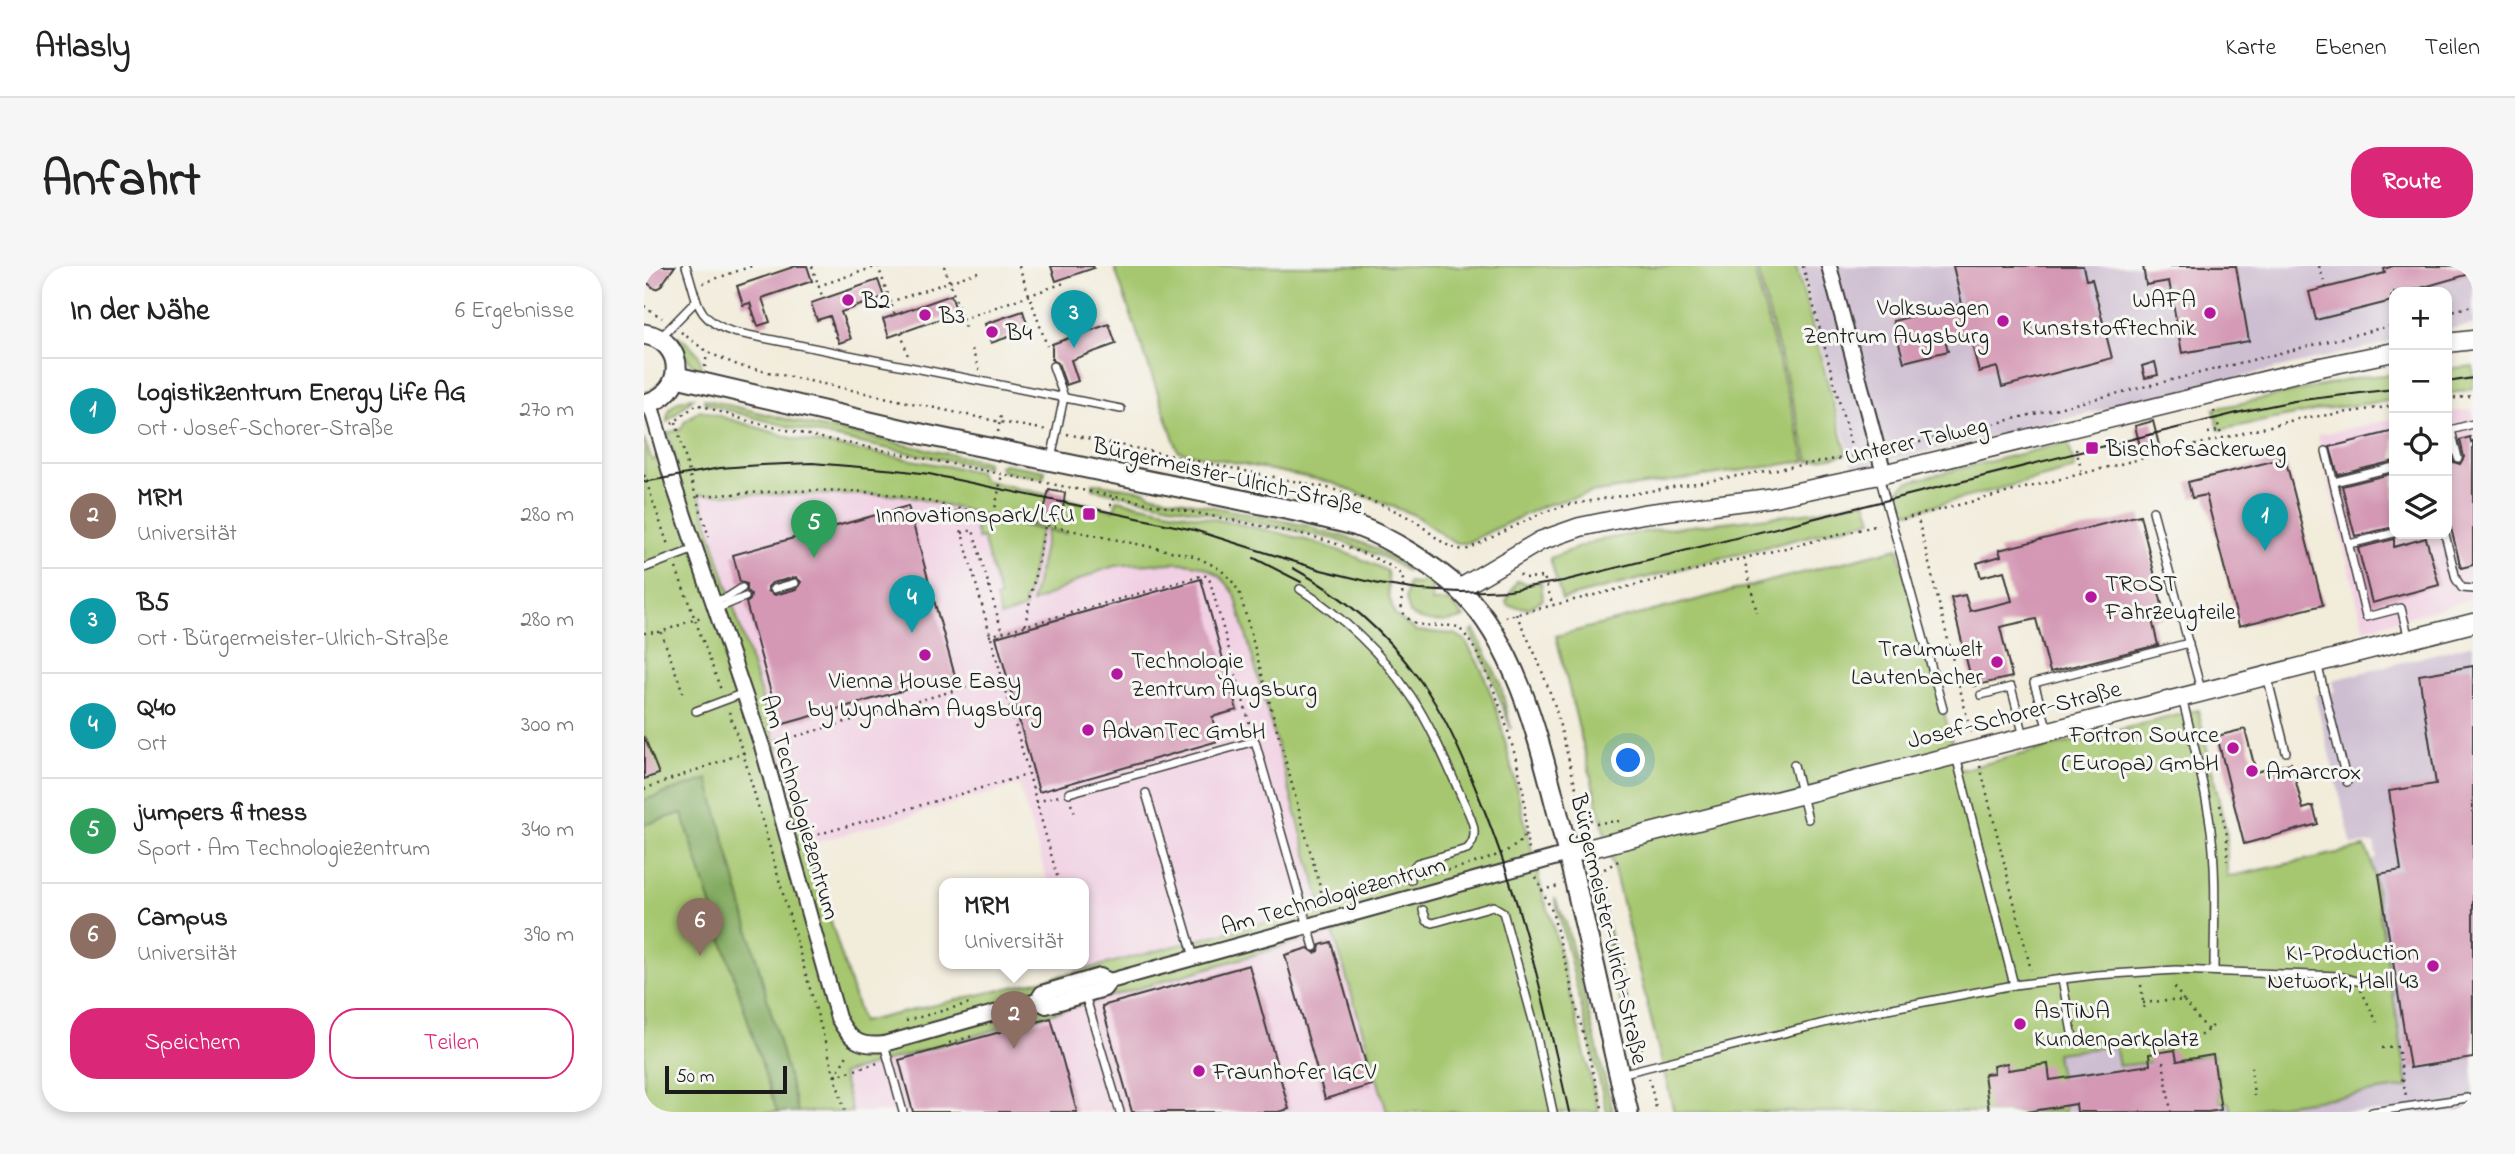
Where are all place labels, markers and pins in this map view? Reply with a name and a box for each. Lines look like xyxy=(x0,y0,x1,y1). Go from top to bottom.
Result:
place label: WAFA Kunststofftechnik xyxy=(2022,284,2196,347)
place label: B2 xyxy=(861,285,890,320)
pin: 3 xyxy=(1051,290,1097,348)
marker: B2 xyxy=(840,292,856,308)
place label: Volkswagen Zentrum Augsburg xyxy=(1803,292,1989,355)
place label: B3 xyxy=(938,300,965,335)
marker: WAFA Kunststofftechnik xyxy=(2202,305,2218,321)
marker: B3 xyxy=(917,307,933,323)
marker: Volkswagen Zentrum Augsburg xyxy=(1995,313,2011,329)
place label: B4 xyxy=(1005,317,1032,352)
marker: B4 xyxy=(984,324,1000,340)
place label: Bischofsackerweg xyxy=(2105,433,2286,468)
marker: Bischofsackerweg xyxy=(2084,440,2100,456)
pin: 1 xyxy=(2242,493,2288,551)
place label: Innovationspark/LfU xyxy=(875,499,1075,534)
pin: 5 xyxy=(791,500,837,558)
marker: Innovationspark/LfU xyxy=(1081,506,1097,522)
place label: TROST Fahrzeugteile xyxy=(2104,568,2236,631)
pin: 4 xyxy=(889,575,935,633)
marker: TROST Fahrzeugteile xyxy=(2083,589,2099,605)
place label: Traumwelt Lautenbacher xyxy=(1851,633,1984,696)
place label: Technologie Zentrum Augsburg xyxy=(1131,645,1317,708)
marker: Vienna House Easy by Wyndham Augsburg xyxy=(917,647,933,663)
marker: Traumwelt Lautenbacher xyxy=(1989,654,2005,670)
place label: Vienna House Easy by Wyndham Augsburg xyxy=(808,665,1042,729)
marker: Technologie Zentrum Augsburg xyxy=(1109,666,1125,682)
place label: AdvanTec GmbH xyxy=(1102,715,1266,750)
place label: Fortron Source (Europa) GmbH xyxy=(2061,719,2219,782)
marker: AdvanTec GmbH xyxy=(1080,722,1096,738)
marker: Fortron Source (Europa) GmbH xyxy=(2225,740,2241,756)
place label: Amarcrox xyxy=(2266,756,2361,791)
marker: Amarcrox xyxy=(2244,763,2260,779)
pin: 6 xyxy=(677,898,723,956)
place label: KI-Production Network, Hall 43 xyxy=(2267,937,2419,1000)
marker: KI-Production Network, Hall 43 xyxy=(2425,958,2441,974)
pin: 2 xyxy=(991,991,1037,1049)
place label: AsTiNA Kundenparkplatz xyxy=(2034,995,2200,1058)
marker: AsTiNA Kundenparkplatz xyxy=(2012,1016,2028,1032)
place label: Fraunhofer IGCV xyxy=(1212,1056,1377,1091)
marker: Fraunhofer IGCV xyxy=(1191,1063,1207,1079)

